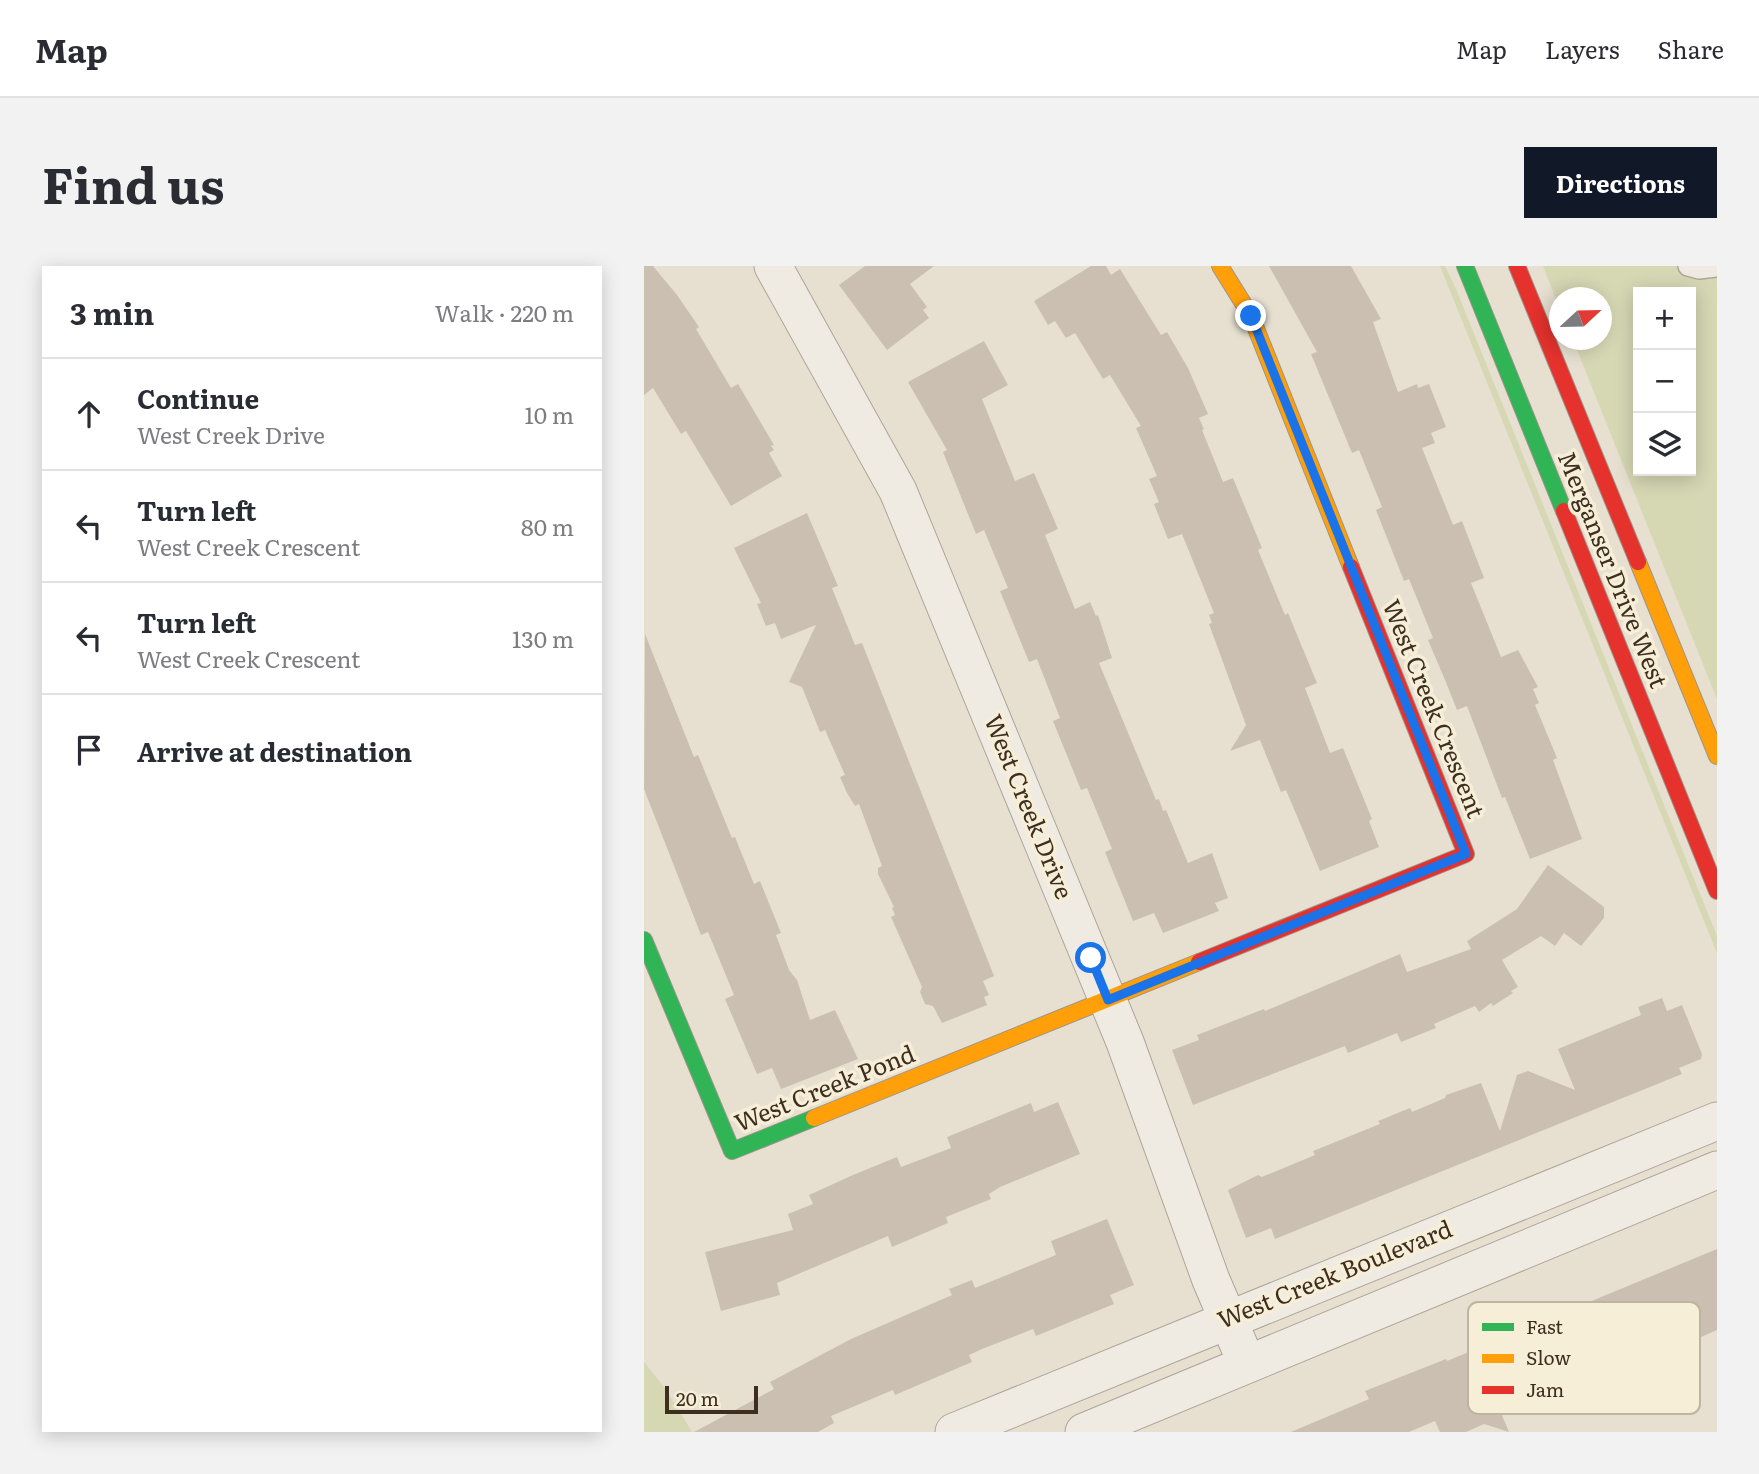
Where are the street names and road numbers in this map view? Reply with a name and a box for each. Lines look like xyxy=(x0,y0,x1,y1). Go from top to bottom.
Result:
street label: Merganser Drive West xyxy=(1551,446,1678,693)
street label: West Creek Crescent xyxy=(1375,594,1495,823)
street label: West Creek Drive xyxy=(977,709,1083,904)
street label: West Creek Pond xyxy=(729,1034,920,1139)
street label: West Creek Boulevard xyxy=(1211,1209,1457,1336)

